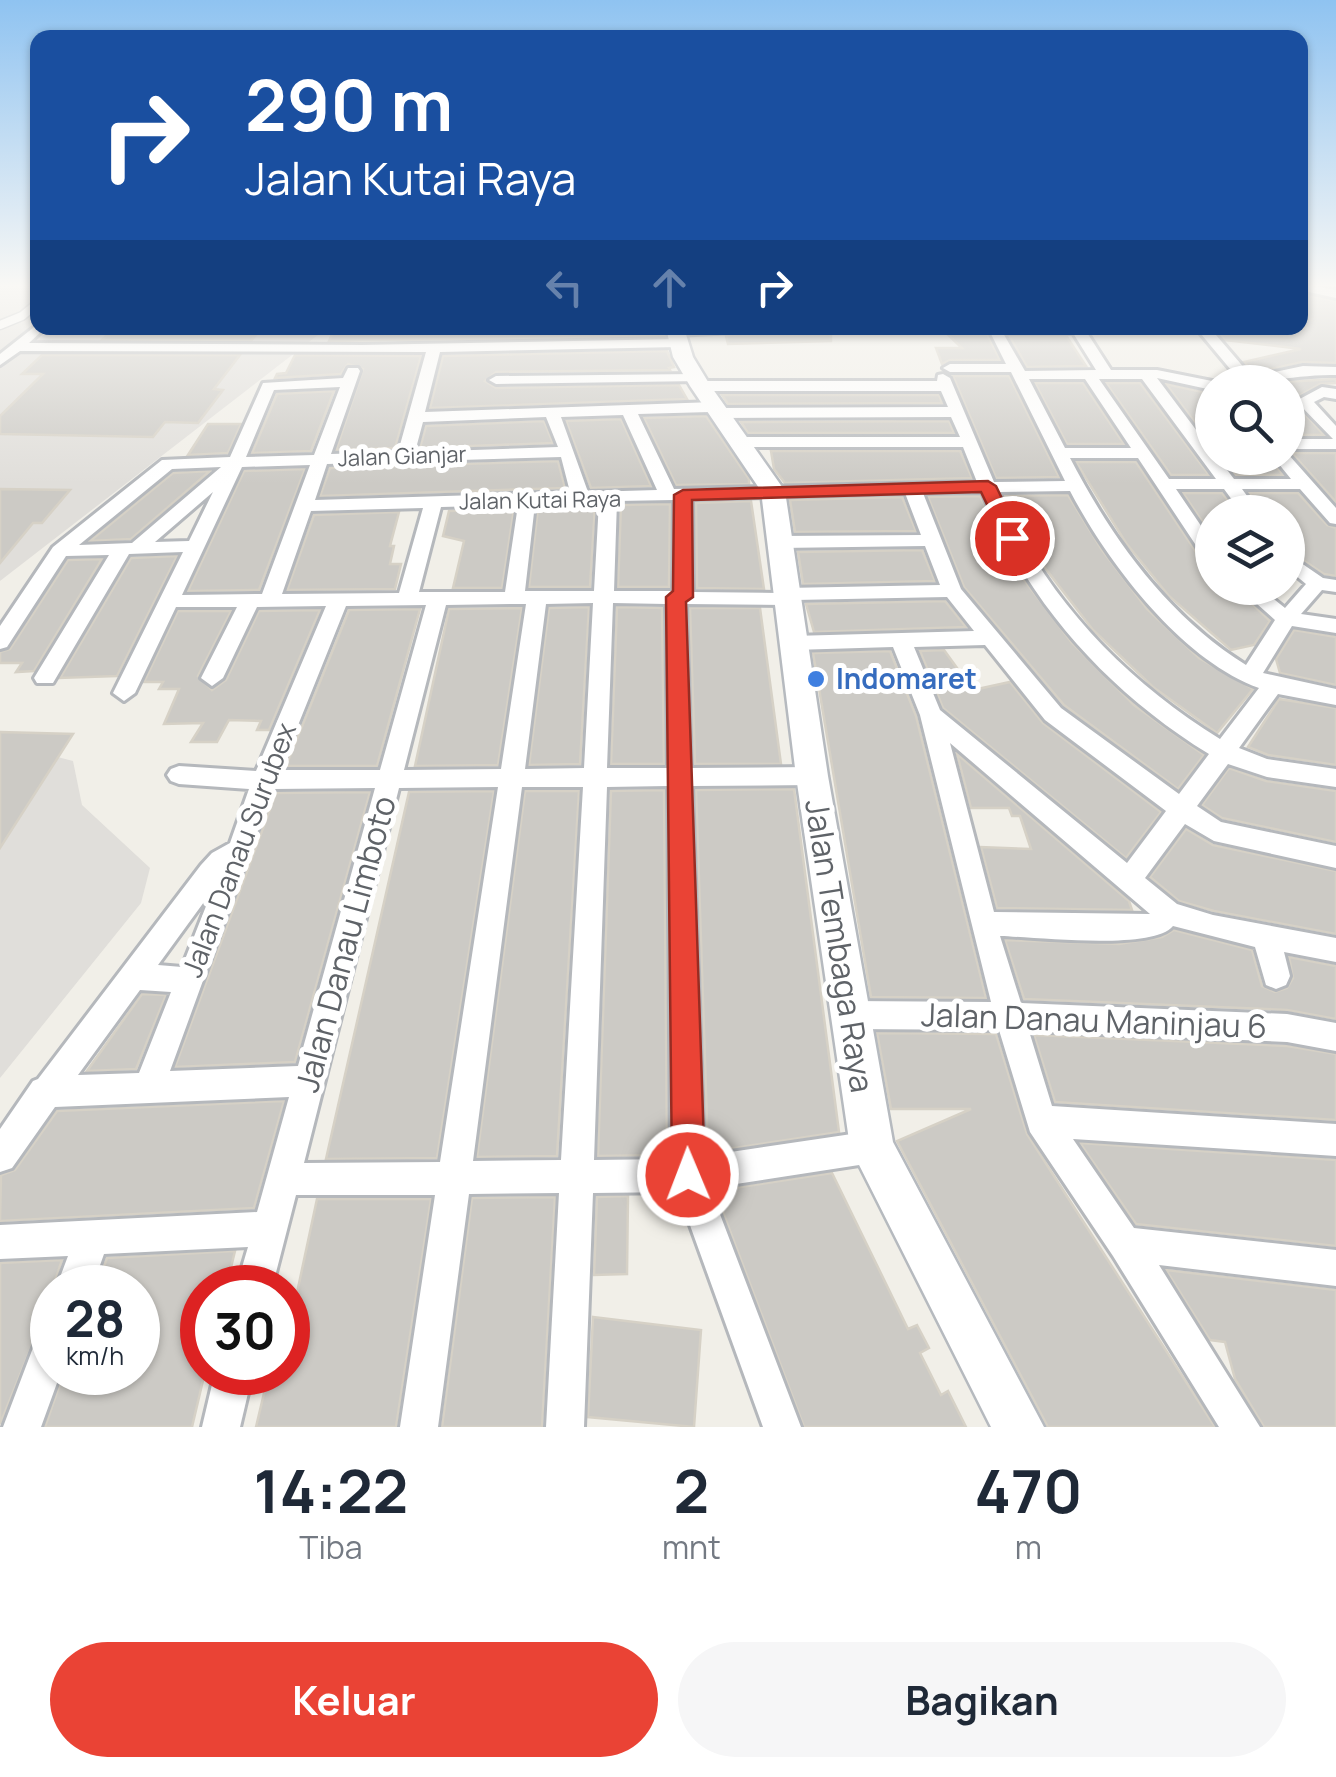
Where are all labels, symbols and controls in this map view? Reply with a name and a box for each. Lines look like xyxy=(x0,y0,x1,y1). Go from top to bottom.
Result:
text: 290 m xyxy=(245,56,453,152)
icon: right xyxy=(80,70,210,200)
text: Jalan Kutai Raya xyxy=(245,147,576,209)
icon: left xyxy=(537,260,592,315)
icon: ahead xyxy=(642,260,697,315)
icon: right xyxy=(747,260,802,315)
map controls xyxy=(1195,365,1305,605)
button: search xyxy=(1195,365,1305,475)
street label: Jalan Gianjar xyxy=(337,439,467,473)
street label: Jalan Kutai Raya xyxy=(459,484,621,516)
button: layers xyxy=(1195,495,1305,605)
pin xyxy=(970,496,1055,581)
icon: arrive xyxy=(985,511,1040,566)
place label: Indomaret xyxy=(836,659,977,697)
marker: Indomaret xyxy=(805,668,827,690)
street label: Jalan Danau Surubex xyxy=(172,717,304,982)
street label: Jalan Danau Limboto xyxy=(284,791,406,1097)
street label: Jalan Tembaga Raya xyxy=(795,796,885,1095)
street label: Jalan Danau Maninjau 6 xyxy=(920,992,1268,1048)
position arrow xyxy=(636,1123,740,1227)
speed limit sign: 30 xyxy=(180,1265,310,1395)
text: 28 xyxy=(65,1284,125,1352)
text: km/h xyxy=(66,1338,124,1373)
text: 14:22 xyxy=(254,1449,408,1531)
text: 2 xyxy=(674,1449,709,1531)
text: 470 xyxy=(974,1449,1082,1531)
text: Tiba xyxy=(299,1525,363,1569)
text: mnt xyxy=(662,1525,721,1569)
text: m xyxy=(1015,1525,1042,1569)
button: Keluar xyxy=(50,1642,658,1757)
button: Bagikan xyxy=(678,1642,1286,1757)

